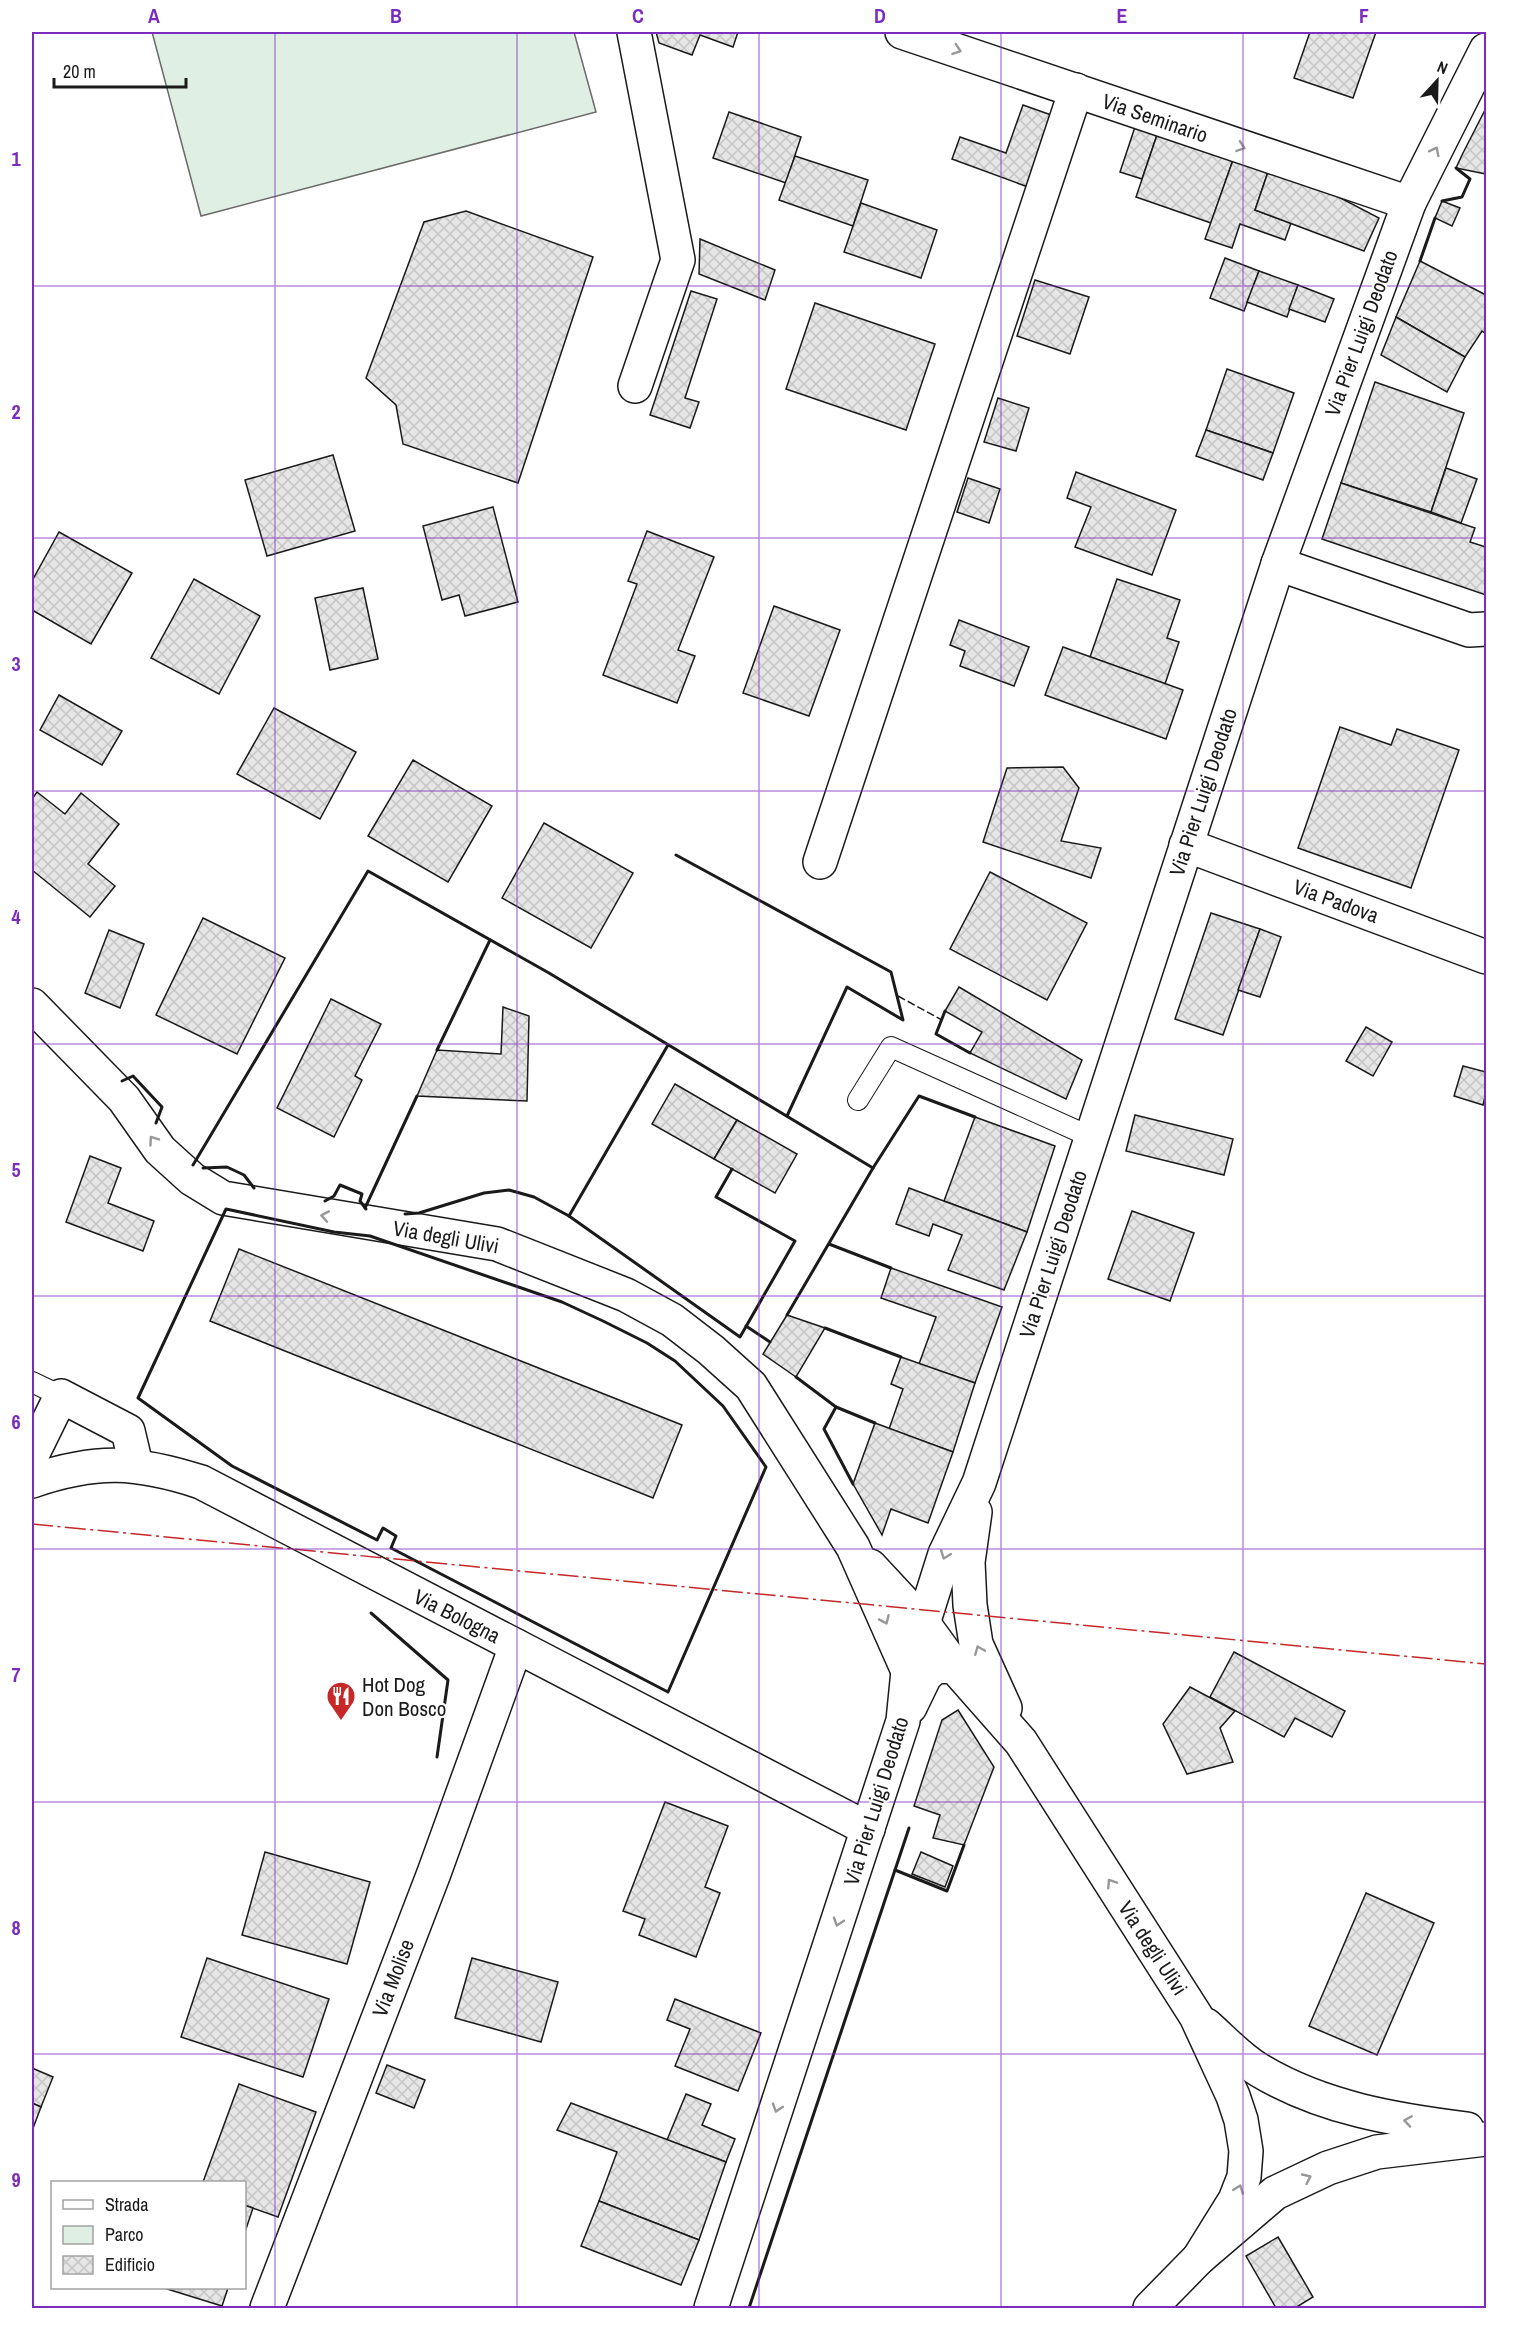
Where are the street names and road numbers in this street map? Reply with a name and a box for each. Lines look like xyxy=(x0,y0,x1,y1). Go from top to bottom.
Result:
street label: Via Seminario xyxy=(1098,86,1212,150)
street label: Via Pier Luigi Deodato xyxy=(1317,246,1405,420)
street label: Via Pier Luigi Deodato xyxy=(1162,704,1244,880)
street label: Via Padova xyxy=(1289,872,1383,930)
street label: Via Pier Luigi Deodato xyxy=(1012,1166,1094,1342)
street label: Via degli Ulivi xyxy=(391,1213,501,1261)
street label: Via Bologna xyxy=(409,1582,506,1650)
street label: Via Pier Luigi Deodato xyxy=(837,1713,915,1889)
street label: Via degli Ulivi xyxy=(1112,1895,1194,2001)
street label: Via Molise xyxy=(365,1935,421,2021)

